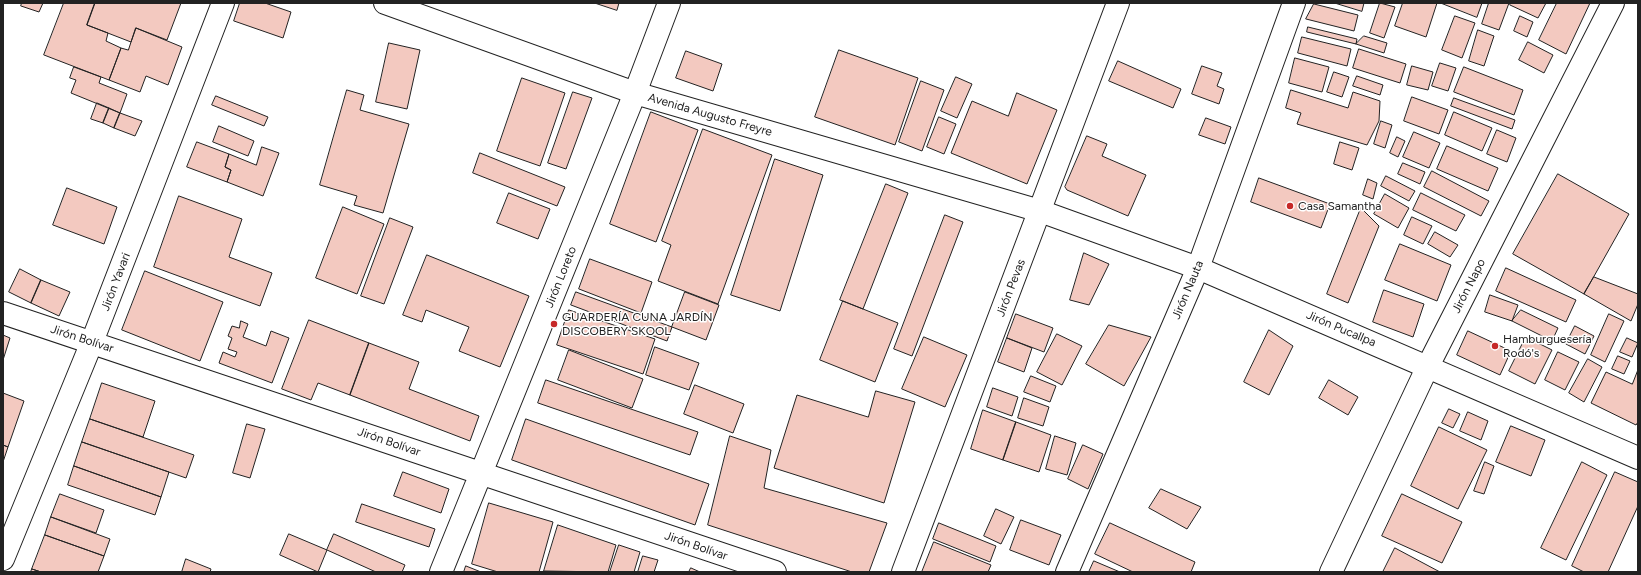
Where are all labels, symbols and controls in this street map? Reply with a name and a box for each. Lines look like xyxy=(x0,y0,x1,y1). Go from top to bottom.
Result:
street label: Avenida Augusto Freyre xyxy=(646,90,774,140)
place label: Casa Samantha xyxy=(1298,199,1381,213)
marker: Casa Samantha xyxy=(1285,201,1295,211)
street label: Jirón Loreto xyxy=(542,244,580,310)
street label: Jirón Yavari xyxy=(98,251,134,313)
street label: Jirón Napo xyxy=(1449,256,1489,316)
street label: Jirón Pevas xyxy=(993,257,1029,319)
street label: Jirón Nauta xyxy=(1169,258,1207,322)
street label: Jirón Pucallpa xyxy=(1304,308,1378,350)
place label: GUARDERÍA CUNA JARDÍN DISCOBERY SKOOL xyxy=(562,310,713,338)
marker: GUARDERÍA CUNA JARDÍN DISCOBERY SKOOL xyxy=(549,319,559,329)
street label: Jirón Bolívar xyxy=(49,322,115,356)
place label: Hamburguesería Rodó's xyxy=(1503,332,1592,360)
marker: Hamburguesería Rodó's xyxy=(1490,341,1500,351)
street label: Jirón Bolívar xyxy=(356,425,422,459)
street label: Jirón Bolívar xyxy=(663,529,729,563)

